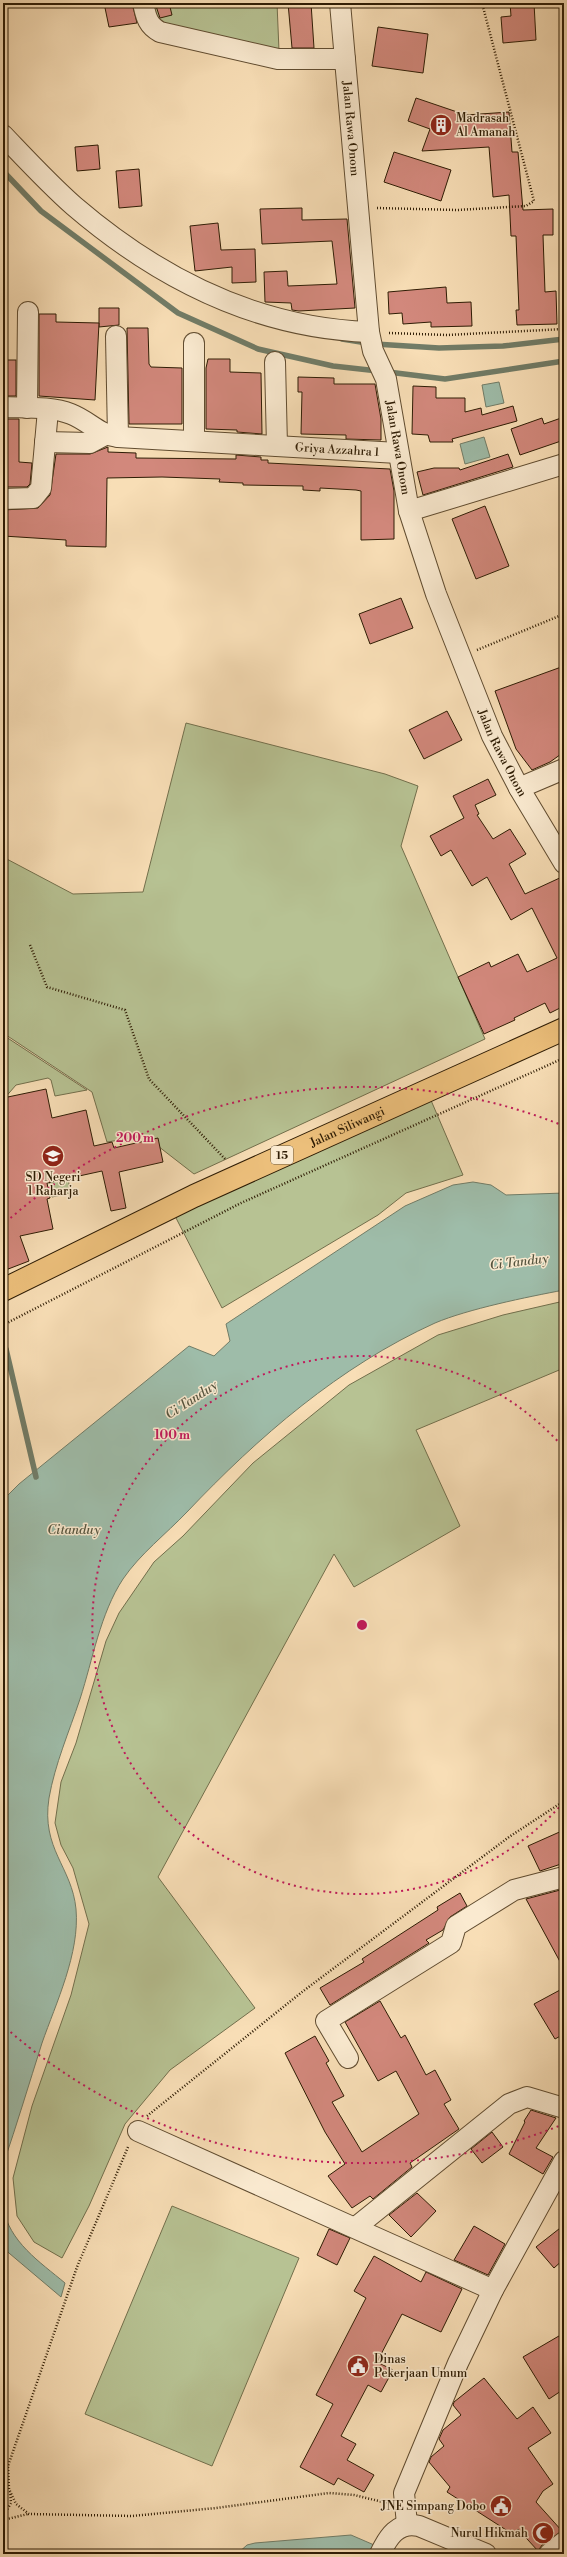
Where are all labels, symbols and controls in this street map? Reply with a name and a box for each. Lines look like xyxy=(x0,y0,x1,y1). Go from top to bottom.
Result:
street label: Jalan Rawa Onom xyxy=(339,79,362,177)
place label: Madrasah Al Amanah xyxy=(455,111,515,140)
building icon: Madrasah Al Amanah xyxy=(428,112,454,138)
street label: Jalan Rawa Onom xyxy=(382,398,413,496)
street label: Griya Azzahra 1 xyxy=(295,440,381,460)
street label: Jalan Rawa Onom xyxy=(474,706,530,800)
street label: Jalan Siliwangi xyxy=(307,1104,387,1151)
text: 200 m xyxy=(116,1131,154,1146)
school or university icon: SD Negeri 1 Raharja xyxy=(40,1143,66,1169)
road number: 15 xyxy=(271,1146,293,1164)
place label: SD Negeri 1 Raharja xyxy=(25,1170,81,1199)
water label: Ci Tanduy xyxy=(489,1250,550,1274)
water label: Ci Tanduy xyxy=(162,1377,221,1423)
text: 100 m xyxy=(154,1428,190,1443)
water label: Citanduy xyxy=(47,1522,101,1538)
centre of rings xyxy=(355,1618,369,1632)
place label: Dinas Pekerjaan Umum xyxy=(374,2352,468,2381)
public building icon: Dinas Pekerjaan Umum xyxy=(345,2353,371,2379)
public building icon: JNE Simpang Dobo xyxy=(488,2493,514,2519)
place label: JNE Simpang Dobo xyxy=(380,2499,486,2514)
mosque icon: Nurul Hikmah xyxy=(530,2520,556,2546)
place label: Nurul Hikmah xyxy=(450,2526,528,2541)

